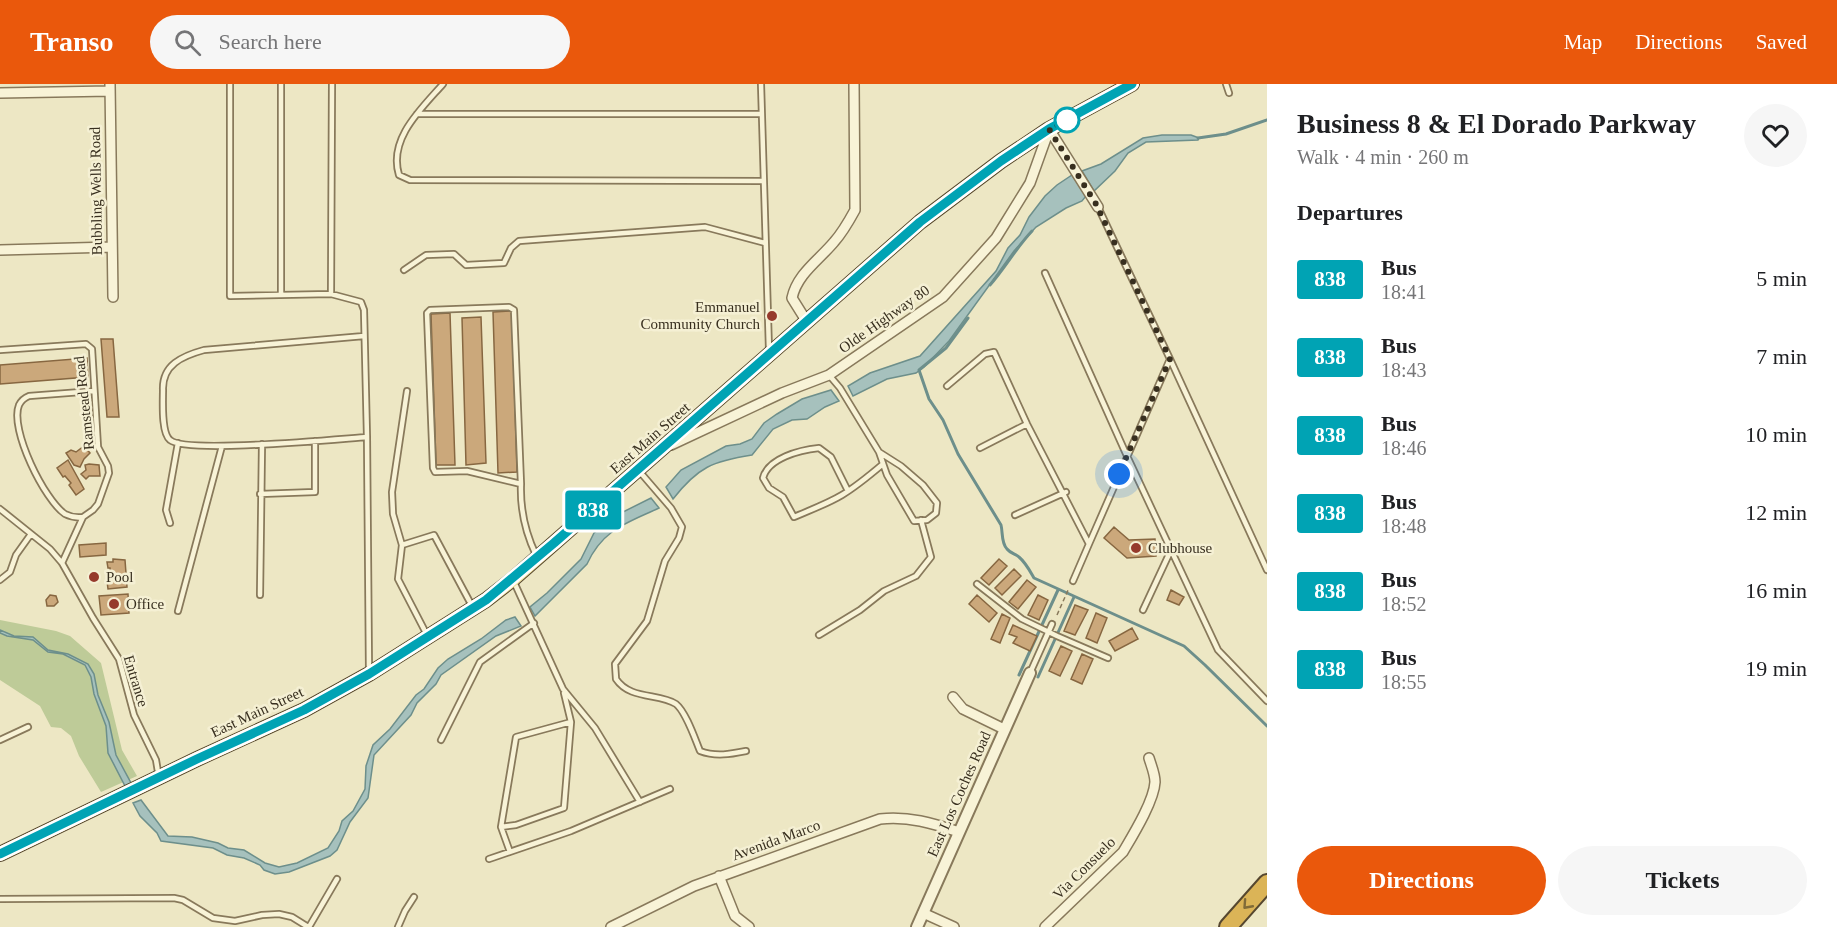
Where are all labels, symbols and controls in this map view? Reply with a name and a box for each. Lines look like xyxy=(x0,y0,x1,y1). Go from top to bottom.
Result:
search box xyxy=(150,15,570,69)
text: Transo xyxy=(30,26,114,57)
icon: search xyxy=(171,26,204,59)
text: Search here xyxy=(219,29,322,54)
text: Map xyxy=(1564,30,1602,54)
text: Directions xyxy=(1635,30,1723,54)
text: Saved xyxy=(1756,30,1807,54)
button: heart xyxy=(1744,104,1807,167)
unlabelled marker xyxy=(1054,107,1080,133)
text: Business 8 & El Dorado Parkway xyxy=(1297,108,1696,139)
street label: Bubbling Wells Road xyxy=(87,126,105,255)
text: Walk · 4 min · 260 m xyxy=(1297,146,1469,168)
text: Departures xyxy=(1297,200,1403,225)
text: Bus xyxy=(1381,255,1416,280)
text: 5 min xyxy=(1756,266,1807,291)
text: 838 xyxy=(1314,267,1346,291)
text: 18:41 xyxy=(1381,281,1427,303)
street label: Olde Highway 80 xyxy=(836,282,932,356)
place label: Emmanuel Community Church xyxy=(640,299,760,332)
marker: Emmanuel Community Church xyxy=(765,309,779,323)
text: Bus xyxy=(1381,333,1416,358)
text: 7 min xyxy=(1756,344,1807,369)
text: 838 xyxy=(1314,345,1346,369)
street label: Ramstead Road xyxy=(71,355,97,451)
text: 18:43 xyxy=(1381,359,1427,381)
street label: East Main Street xyxy=(607,399,694,477)
text: Bus xyxy=(1381,411,1416,436)
text: 10 min xyxy=(1745,422,1807,447)
text: 838 xyxy=(1314,423,1346,447)
text: 18:46 xyxy=(1381,437,1427,459)
your location xyxy=(1104,459,1134,489)
text: Bus xyxy=(1381,489,1416,514)
line badge: 838 xyxy=(558,490,628,530)
text: 838 xyxy=(577,498,609,522)
text: 12 min xyxy=(1745,500,1807,525)
text: 838 xyxy=(1314,501,1346,525)
text: 18:48 xyxy=(1381,515,1427,537)
place label: Clubhouse xyxy=(1148,540,1213,556)
marker: Clubhouse xyxy=(1129,541,1143,555)
text: Bus xyxy=(1381,567,1416,592)
place label: Pool xyxy=(106,569,134,585)
marker: Pool xyxy=(87,570,101,584)
text: 16 min xyxy=(1745,578,1807,603)
text: 838 xyxy=(1314,579,1346,603)
text: 18:52 xyxy=(1381,593,1427,615)
place label: Office xyxy=(126,596,164,612)
marker: Office xyxy=(107,597,121,611)
text: Bus xyxy=(1381,645,1416,670)
street label: Entrance xyxy=(121,653,152,709)
text: 19 min xyxy=(1745,656,1807,681)
text: 838 xyxy=(1314,657,1346,681)
text: 18:55 xyxy=(1381,671,1427,693)
street label: East Main Street xyxy=(208,683,306,740)
street label: East Los Coches Road xyxy=(924,728,994,859)
street label: Avenida Marco xyxy=(730,817,822,863)
street label: Via Consuelo xyxy=(1050,834,1118,902)
button: Directions xyxy=(1297,846,1546,915)
button: Tickets xyxy=(1558,846,1807,915)
one-way arrow xyxy=(1243,898,1254,909)

